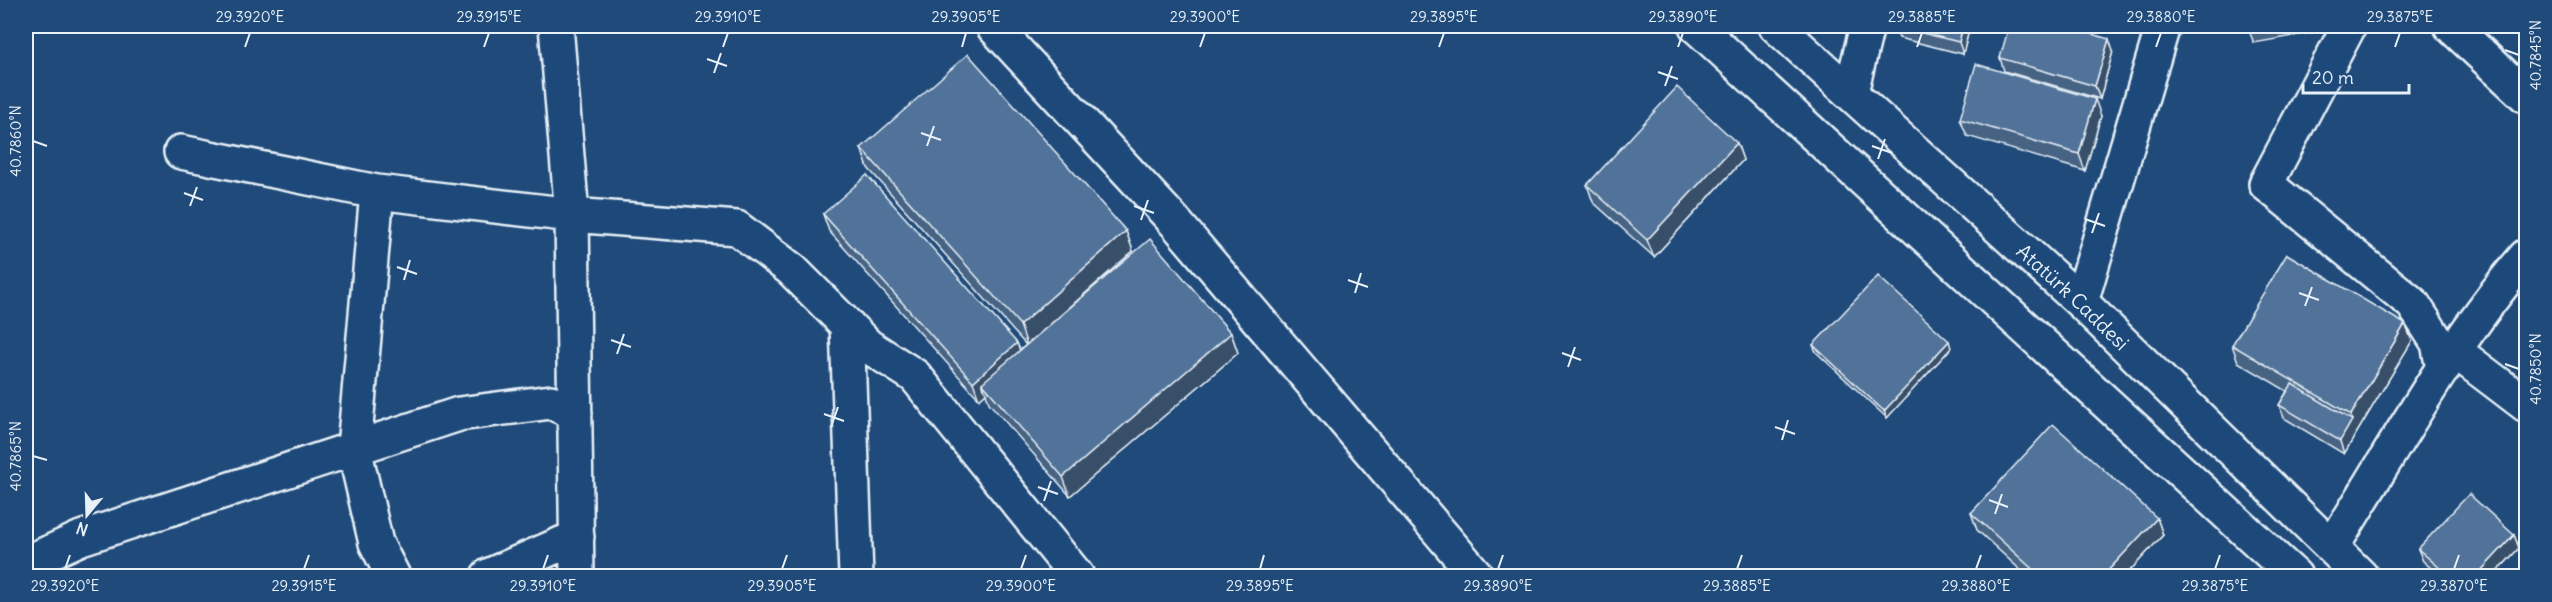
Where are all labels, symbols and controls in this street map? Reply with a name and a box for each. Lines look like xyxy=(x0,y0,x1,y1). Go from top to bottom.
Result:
text: 29.3920°E xyxy=(216,7,285,26)
text: 29.3915°E xyxy=(456,7,522,26)
text: 29.3910°E xyxy=(695,7,761,26)
text: 29.3905°E xyxy=(931,7,1001,26)
text: 29.3900°E xyxy=(1170,7,1240,26)
text: 29.3895°E xyxy=(1410,7,1478,26)
text: 29.3890°E xyxy=(1648,7,1718,26)
text: 29.3885°E xyxy=(1888,7,1956,26)
text: 29.3880°E xyxy=(2126,7,2196,26)
text: 29.3875°E xyxy=(2367,7,2433,26)
text: 40.7845°N xyxy=(2526,20,2545,90)
scale bar xyxy=(2303,57,2410,95)
text: 20 m xyxy=(2312,66,2354,89)
text: 40.7860°N xyxy=(6,105,25,177)
street label: Atatürk Caddesi xyxy=(2012,238,2135,355)
text: 40.7850°N xyxy=(2526,333,2545,405)
text: 40.7865°N xyxy=(6,421,25,491)
north arrow xyxy=(57,485,117,545)
text: N xyxy=(74,518,91,540)
text: 29.3920°E xyxy=(31,576,100,595)
text: 29.3915°E xyxy=(271,576,337,595)
text: 29.3910°E xyxy=(510,576,576,595)
text: 29.3905°E xyxy=(747,576,817,595)
text: 29.3900°E xyxy=(986,576,1056,595)
text: 29.3895°E xyxy=(1226,576,1294,595)
text: 29.3890°E xyxy=(1463,576,1533,595)
text: 29.3885°E xyxy=(1703,576,1771,595)
text: 29.3880°E xyxy=(1941,576,2011,595)
text: 29.3875°E xyxy=(2182,576,2248,595)
text: 29.3870°E xyxy=(2420,576,2488,595)

